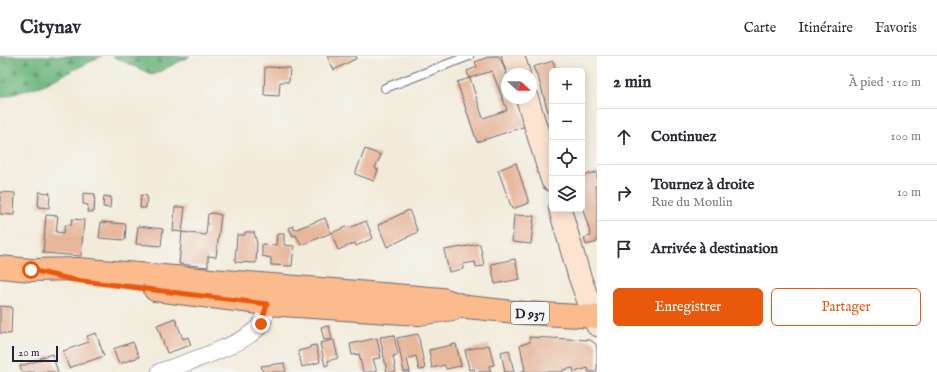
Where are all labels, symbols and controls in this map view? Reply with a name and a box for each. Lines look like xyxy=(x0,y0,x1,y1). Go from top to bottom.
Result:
text: Citynav xyxy=(20,16,81,40)
text: Carte xyxy=(744,19,776,37)
text: Itinéraire xyxy=(798,19,853,37)
text: Favoris xyxy=(875,19,917,37)
north arrow xyxy=(501,68,537,104)
map controls xyxy=(549,68,585,212)
button: + xyxy=(549,68,585,104)
text: 2 min xyxy=(613,72,651,93)
text: À pied · 110 m xyxy=(849,74,921,91)
button: − xyxy=(549,104,585,140)
icon: ahead xyxy=(613,126,635,148)
text: Continuez xyxy=(651,127,716,146)
text: 100 m xyxy=(891,128,921,145)
button: locate xyxy=(549,140,585,176)
text: Tournez à droite xyxy=(651,175,754,194)
button: layers xyxy=(549,176,585,212)
icon: right xyxy=(613,182,635,204)
text: 10 m xyxy=(897,184,921,201)
text: Rue du Moulin xyxy=(651,194,733,211)
icon: arrive xyxy=(613,238,635,260)
text: Arrivée à destination xyxy=(651,239,778,258)
route start xyxy=(22,261,40,279)
button: Enregistrer xyxy=(613,288,763,326)
button: Partager xyxy=(771,288,921,326)
road number: D 937 xyxy=(511,302,549,324)
route end xyxy=(252,315,270,333)
scale bar xyxy=(12,344,58,363)
text: 20 m xyxy=(18,346,39,360)

